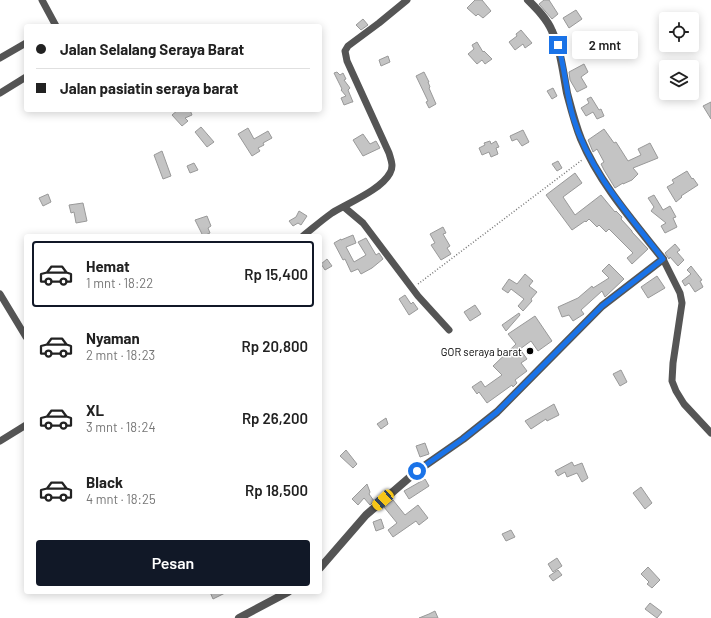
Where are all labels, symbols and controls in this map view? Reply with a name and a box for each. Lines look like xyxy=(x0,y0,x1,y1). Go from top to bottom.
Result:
map controls xyxy=(659,12,699,100)
button: locate xyxy=(659,12,699,52)
callout: 2 mnt xyxy=(572,31,638,59)
route end xyxy=(549,36,567,54)
text: 2 mnt xyxy=(589,37,621,53)
text: Jalan Selalang Seraya Barat xyxy=(60,40,244,58)
button: layers xyxy=(659,60,699,100)
text: Jalan pasiatin seraya barat xyxy=(60,79,238,97)
icon: car xyxy=(38,256,74,292)
text: Hemat xyxy=(86,257,130,275)
text: Rp 15,400 xyxy=(244,265,308,283)
text: 1 mnt · 18:22 xyxy=(86,275,153,291)
icon: car xyxy=(38,328,74,364)
text: Nyaman xyxy=(86,329,140,347)
text: Rp 20,800 xyxy=(242,337,308,355)
place label: GOR seraya barat xyxy=(441,345,522,358)
marker: GOR seraya barat xyxy=(525,346,535,356)
text: 2 mnt · 18:23 xyxy=(86,347,155,363)
icon: car xyxy=(38,400,74,436)
text: XL xyxy=(86,401,104,419)
text: Rp 26,200 xyxy=(242,409,308,427)
text: 3 mnt · 18:24 xyxy=(86,419,156,435)
route start xyxy=(408,462,426,480)
icon: car xyxy=(38,472,74,508)
text: Black xyxy=(86,473,123,491)
text: Rp 18,500 xyxy=(245,481,308,499)
car xyxy=(370,488,396,512)
text: 4 mnt · 18:25 xyxy=(86,491,156,507)
button: Pesan xyxy=(36,540,310,586)

